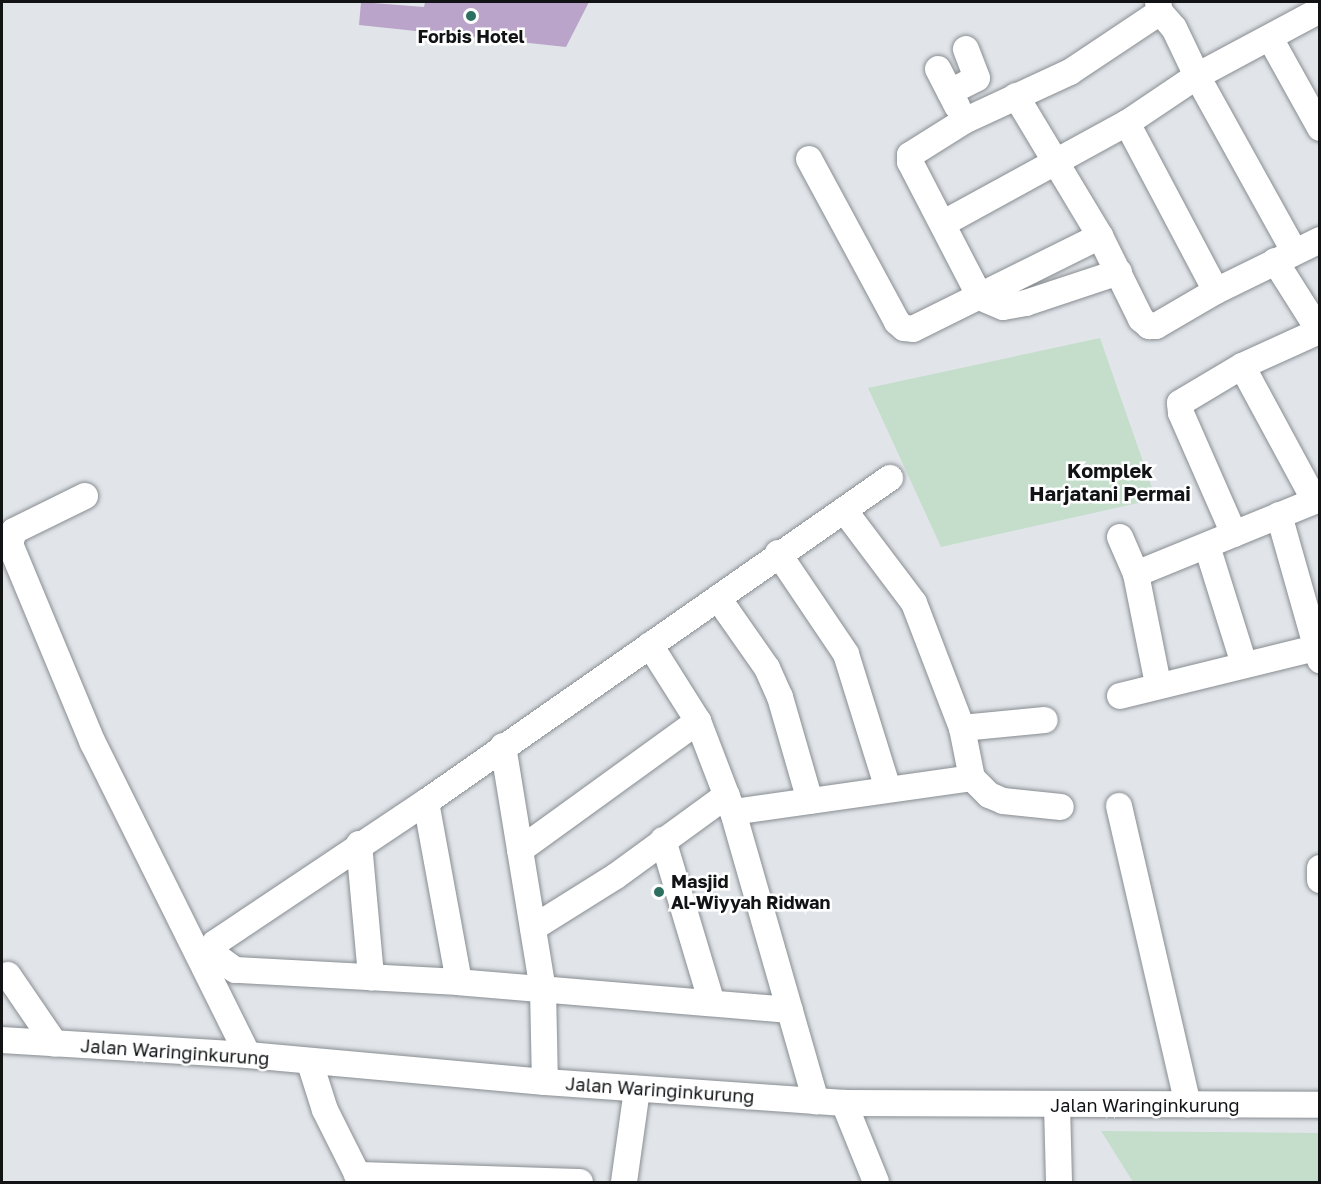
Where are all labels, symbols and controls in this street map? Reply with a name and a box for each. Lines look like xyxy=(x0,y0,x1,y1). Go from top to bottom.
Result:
marker: Forbis Hotel xyxy=(464,9,478,23)
place label: Forbis Hotel xyxy=(417,25,525,47)
district label: Komplek Harjatani Permai xyxy=(1029,458,1191,505)
place label: Masjid Al-Wiyyah Ridwan xyxy=(671,871,830,914)
marker: Masjid Al-Wiyyah Ridwan xyxy=(652,885,666,899)
street label: Jalan Waringinkurung xyxy=(80,1035,270,1069)
street label: Jalan Waringinkurung xyxy=(565,1073,755,1107)
street label: Jalan Waringinkurung xyxy=(1050,1094,1240,1116)

